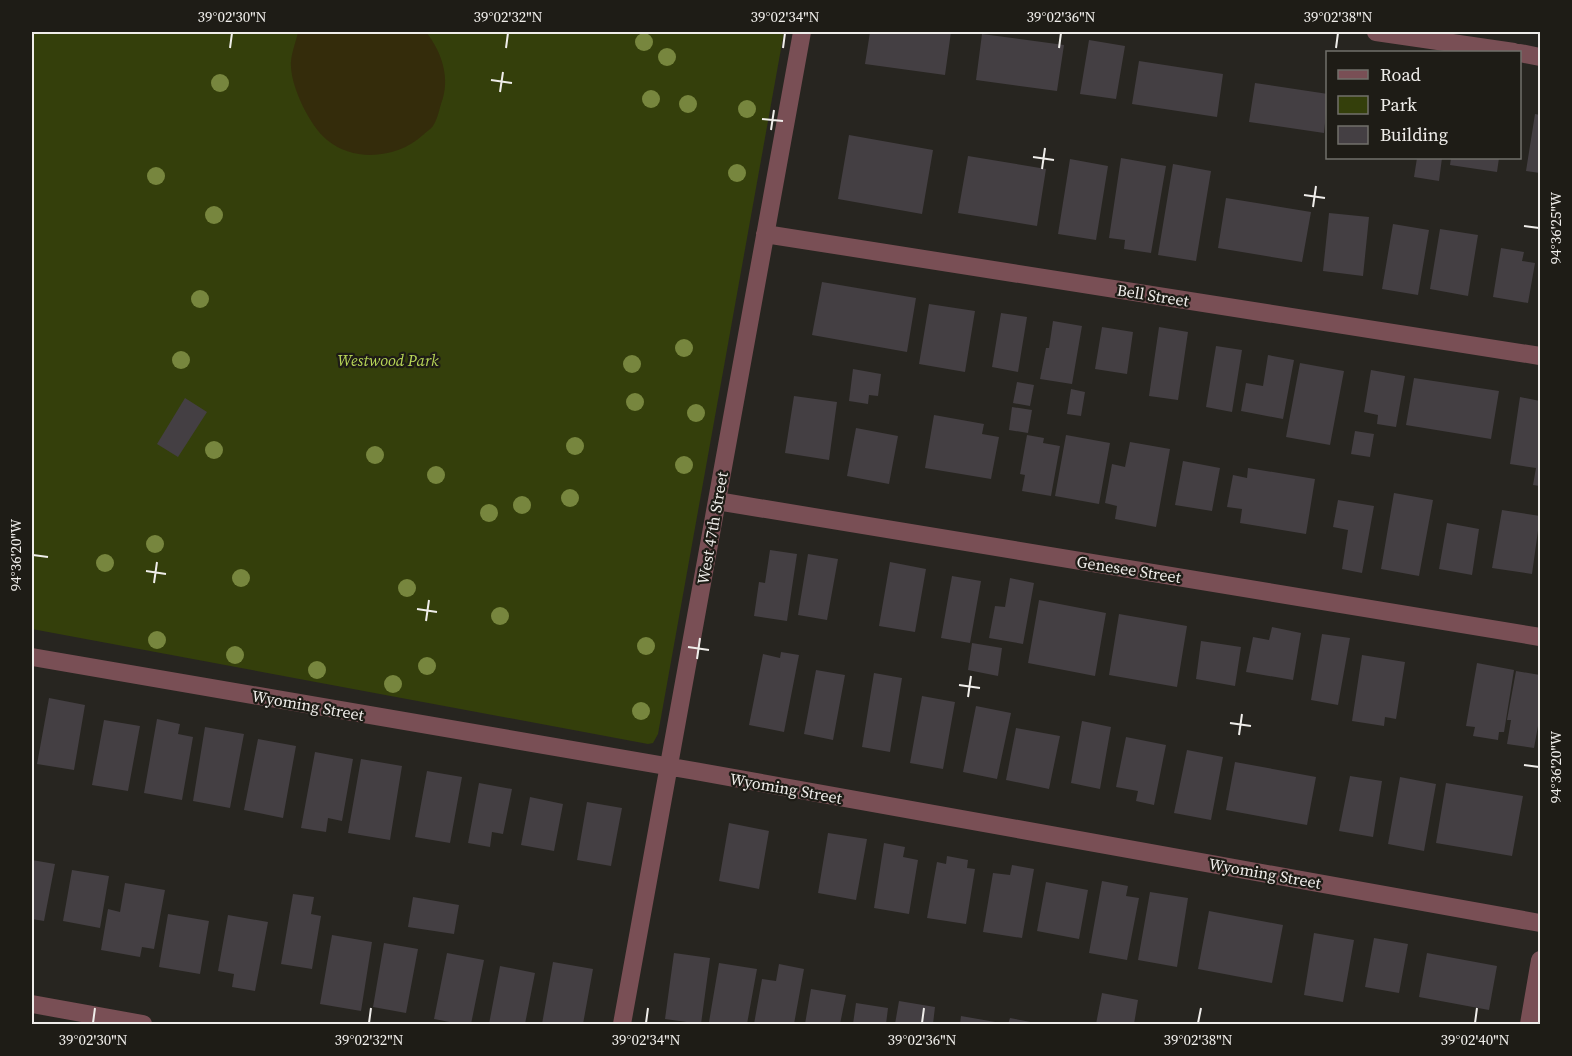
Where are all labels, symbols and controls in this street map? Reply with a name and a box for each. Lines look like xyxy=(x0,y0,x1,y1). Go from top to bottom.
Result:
text: 39°02'30"N xyxy=(197,6,267,27)
text: 39°02'32"N xyxy=(473,6,543,27)
text: 39°02'34"N xyxy=(750,6,820,27)
text: 39°02'36"N xyxy=(1026,6,1096,27)
text: 39°02'38"N xyxy=(1303,6,1373,27)
legend xyxy=(1326,51,1521,159)
text: Road xyxy=(1380,62,1421,87)
text: Park xyxy=(1380,92,1417,117)
text: Building xyxy=(1380,122,1448,147)
text: 94°36'25"W xyxy=(1545,191,1566,264)
street label: Bell Street xyxy=(1115,278,1191,312)
park label: Westwood Park xyxy=(337,349,439,371)
street label: West 47th Street xyxy=(691,469,733,586)
text: 94°36'20"W xyxy=(5,518,26,591)
street label: Genesee Street xyxy=(1075,550,1184,588)
street label: Wyoming Street xyxy=(250,684,367,726)
text: 94°36'20"W xyxy=(1545,730,1566,803)
street label: Wyoming Street xyxy=(728,767,845,809)
street label: Wyoming Street xyxy=(1207,852,1324,894)
text: 39°02'30"N xyxy=(58,1029,128,1050)
text: 39°02'32"N xyxy=(334,1029,404,1050)
text: 39°02'34"N xyxy=(611,1029,681,1050)
text: 39°02'36"N xyxy=(887,1029,957,1050)
text: 39°02'38"N xyxy=(1163,1029,1233,1050)
text: 39°02'40"N xyxy=(1440,1029,1510,1050)

